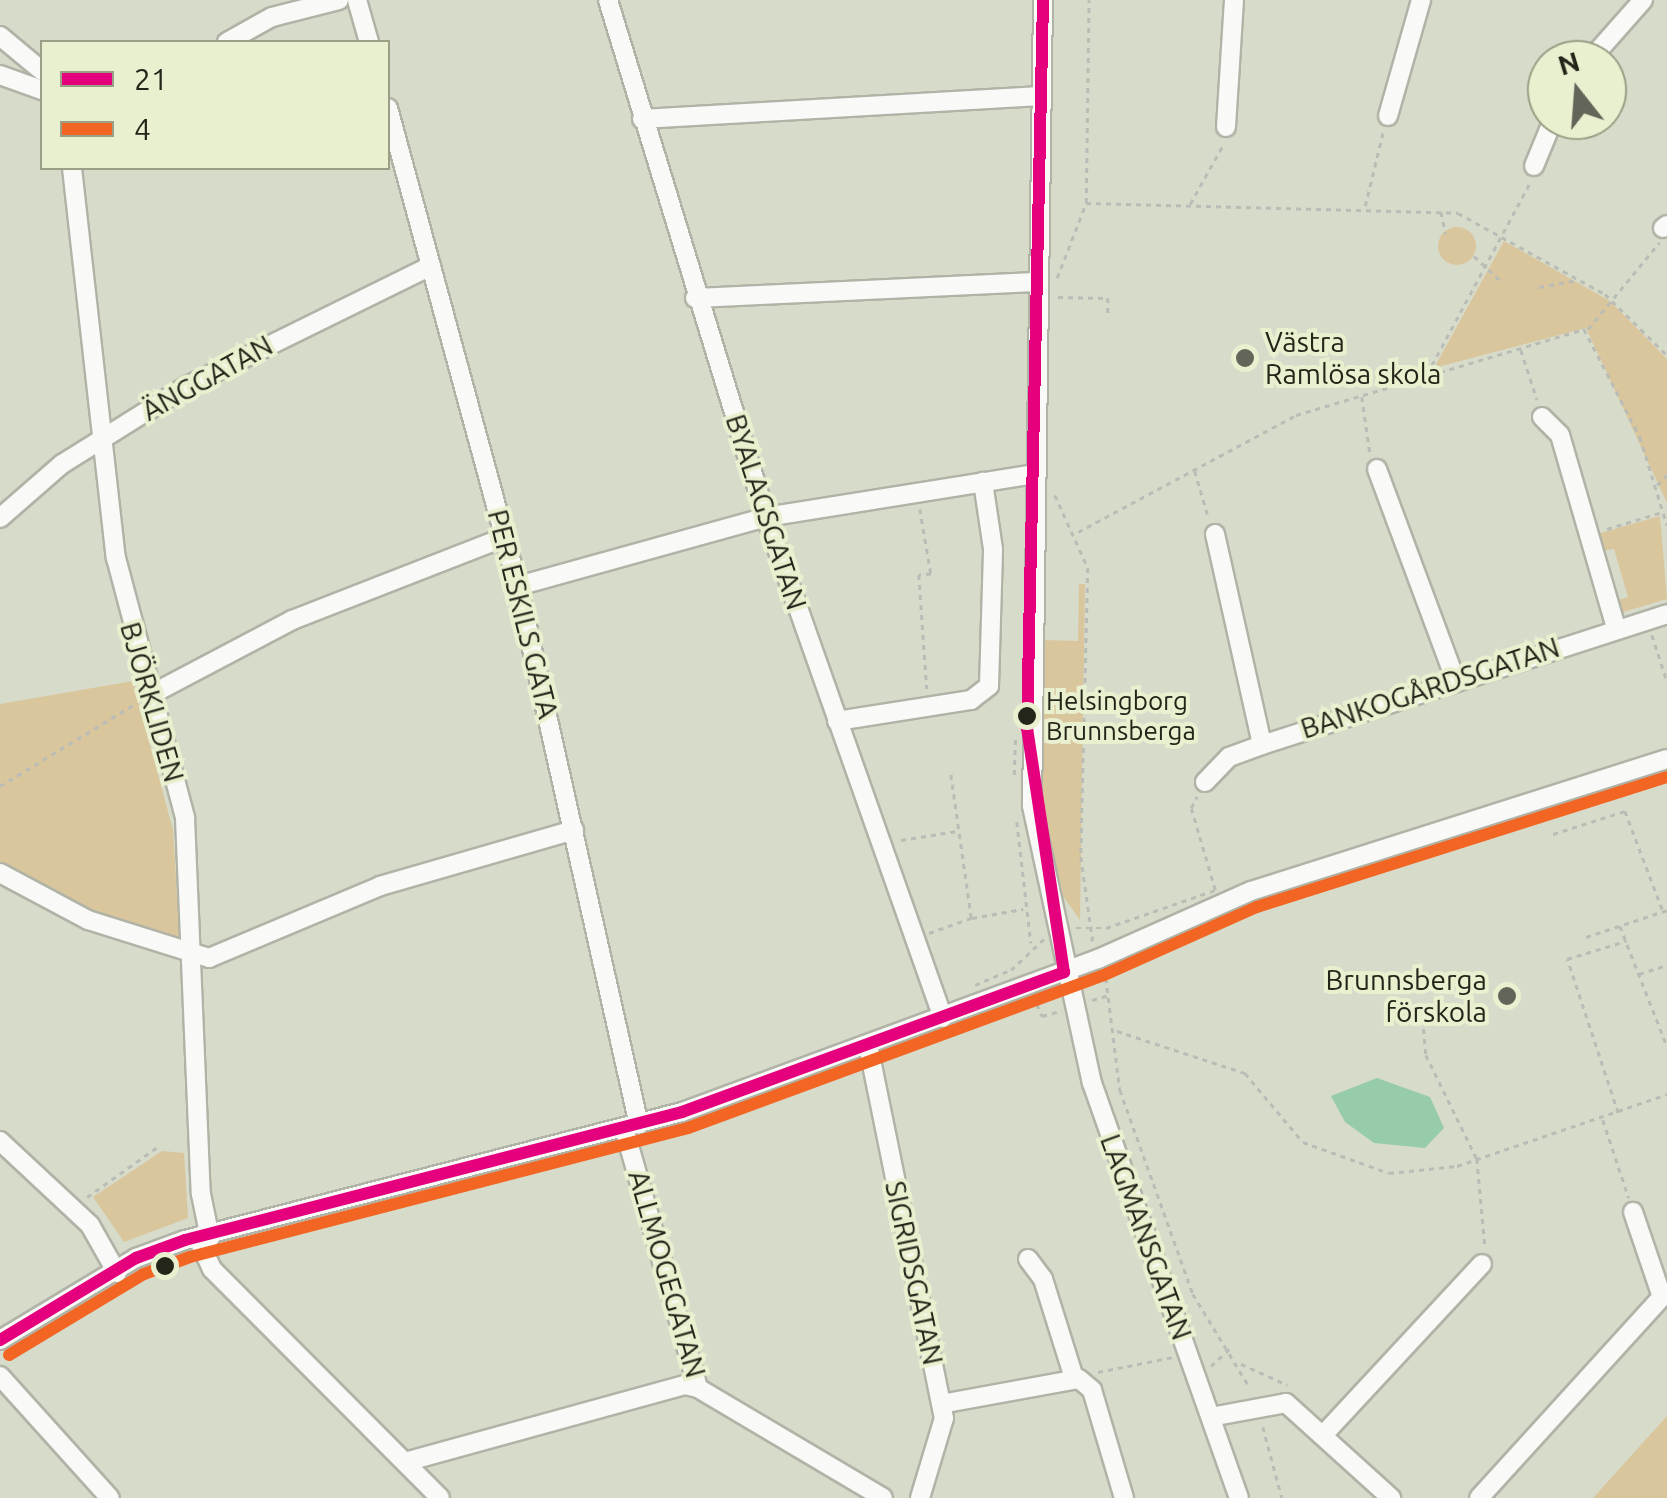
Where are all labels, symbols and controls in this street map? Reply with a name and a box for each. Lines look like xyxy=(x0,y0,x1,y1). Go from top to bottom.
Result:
legend xyxy=(40,40,390,170)
north arrow xyxy=(1527,40,1627,140)
text: N xyxy=(1554,45,1583,81)
text: 21 xyxy=(134,62,168,96)
text: 4 xyxy=(134,112,151,146)
place label: Västra Ramlösa skola xyxy=(1265,325,1442,391)
street label: ÄNGGATAN xyxy=(136,328,278,428)
marker: Västra Ramlösa skola xyxy=(1234,347,1256,369)
street label: BYALAGSGATAN xyxy=(719,410,813,614)
street label: PER ESKILS GATA xyxy=(481,506,565,722)
street label: BJÖRKLIDEN xyxy=(113,618,191,786)
street label: BANKOGÅRDSGATAN xyxy=(1296,630,1564,746)
place label: Helsingborg Brunnsberga xyxy=(1046,685,1196,746)
marker: Helsingborg Brunnsberga xyxy=(1017,706,1037,726)
place label: Brunnsberga förskola xyxy=(1326,963,1487,1029)
marker: Brunnsberga förskola xyxy=(1496,985,1518,1007)
street label: LAGMANSGATAN xyxy=(1093,1130,1199,1344)
street label: ALLMOGEGATAN xyxy=(621,1166,713,1382)
street label: SIGRIDSGATAN xyxy=(878,1178,950,1368)
unlabelled marker xyxy=(155,1256,175,1276)

